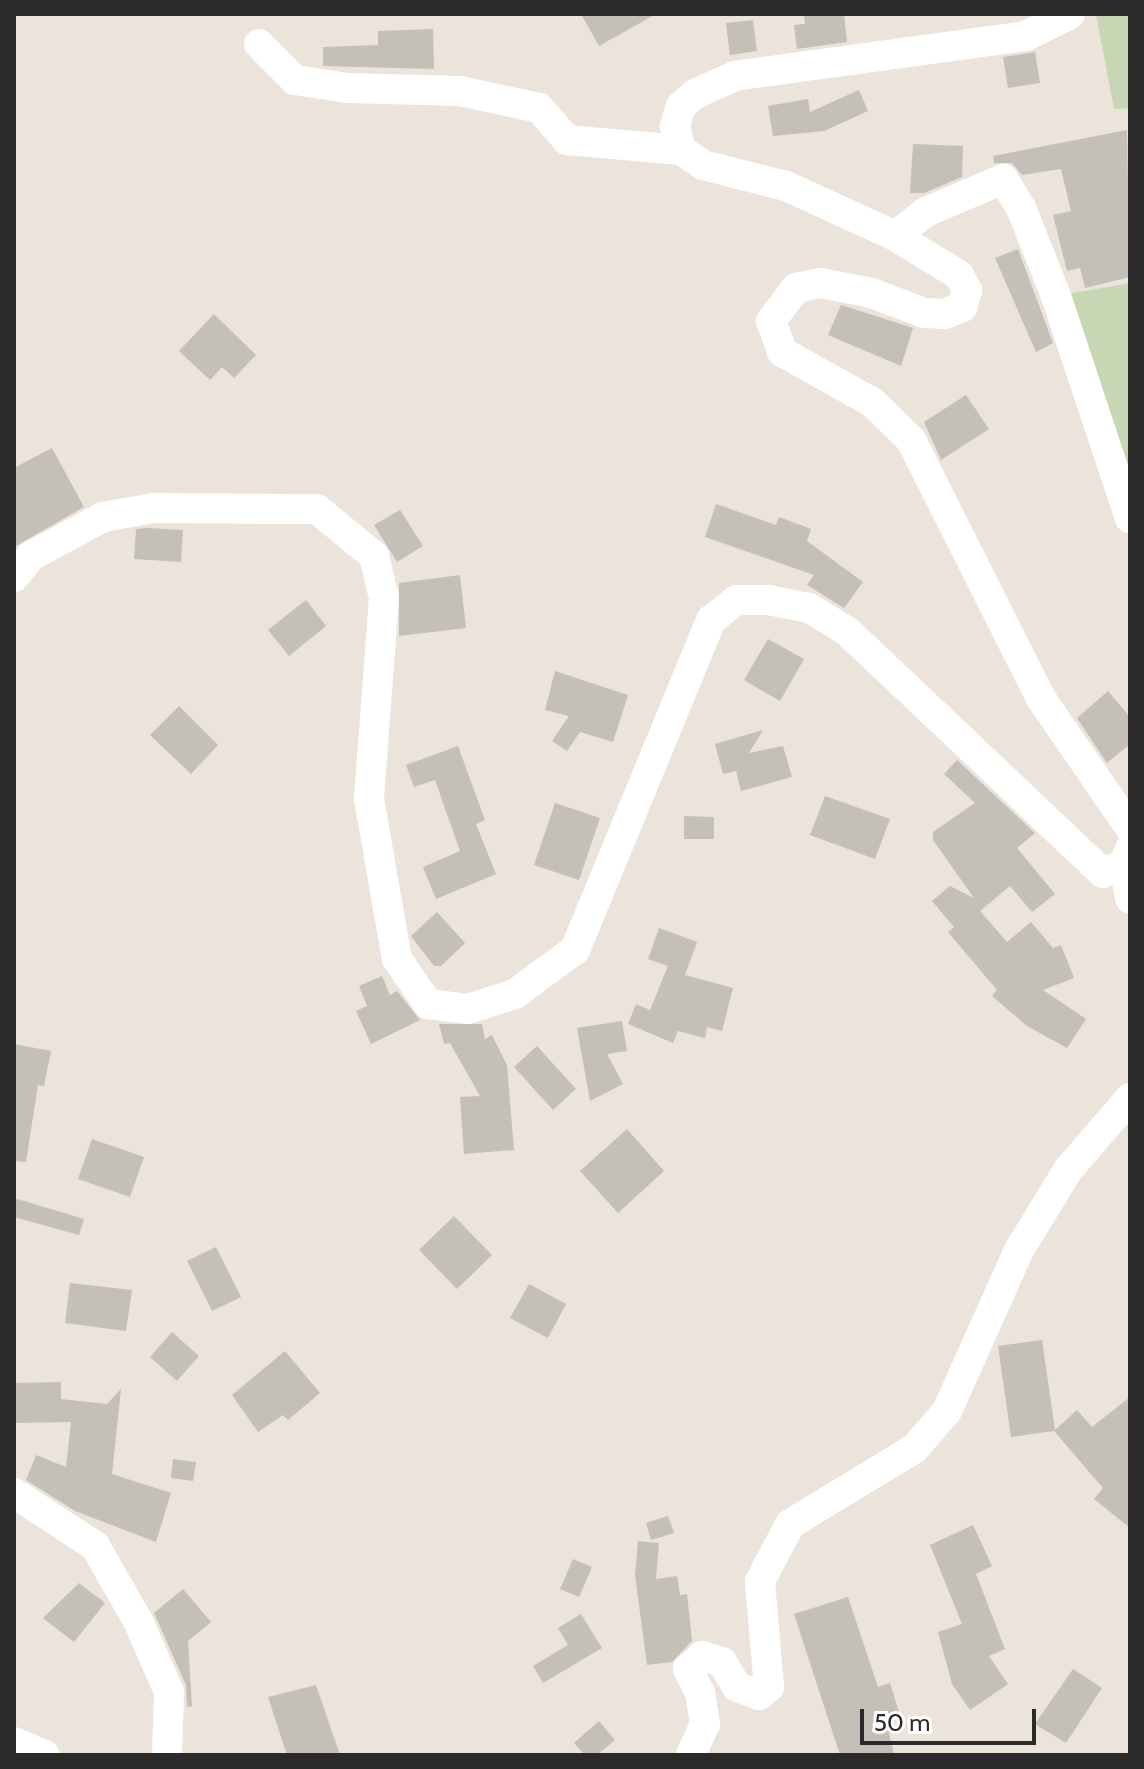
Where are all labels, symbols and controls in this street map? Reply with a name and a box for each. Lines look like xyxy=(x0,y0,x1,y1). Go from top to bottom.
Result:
scale bar xyxy=(864,1693,1040,1743)
text: 50 m xyxy=(874,1708,930,1737)

